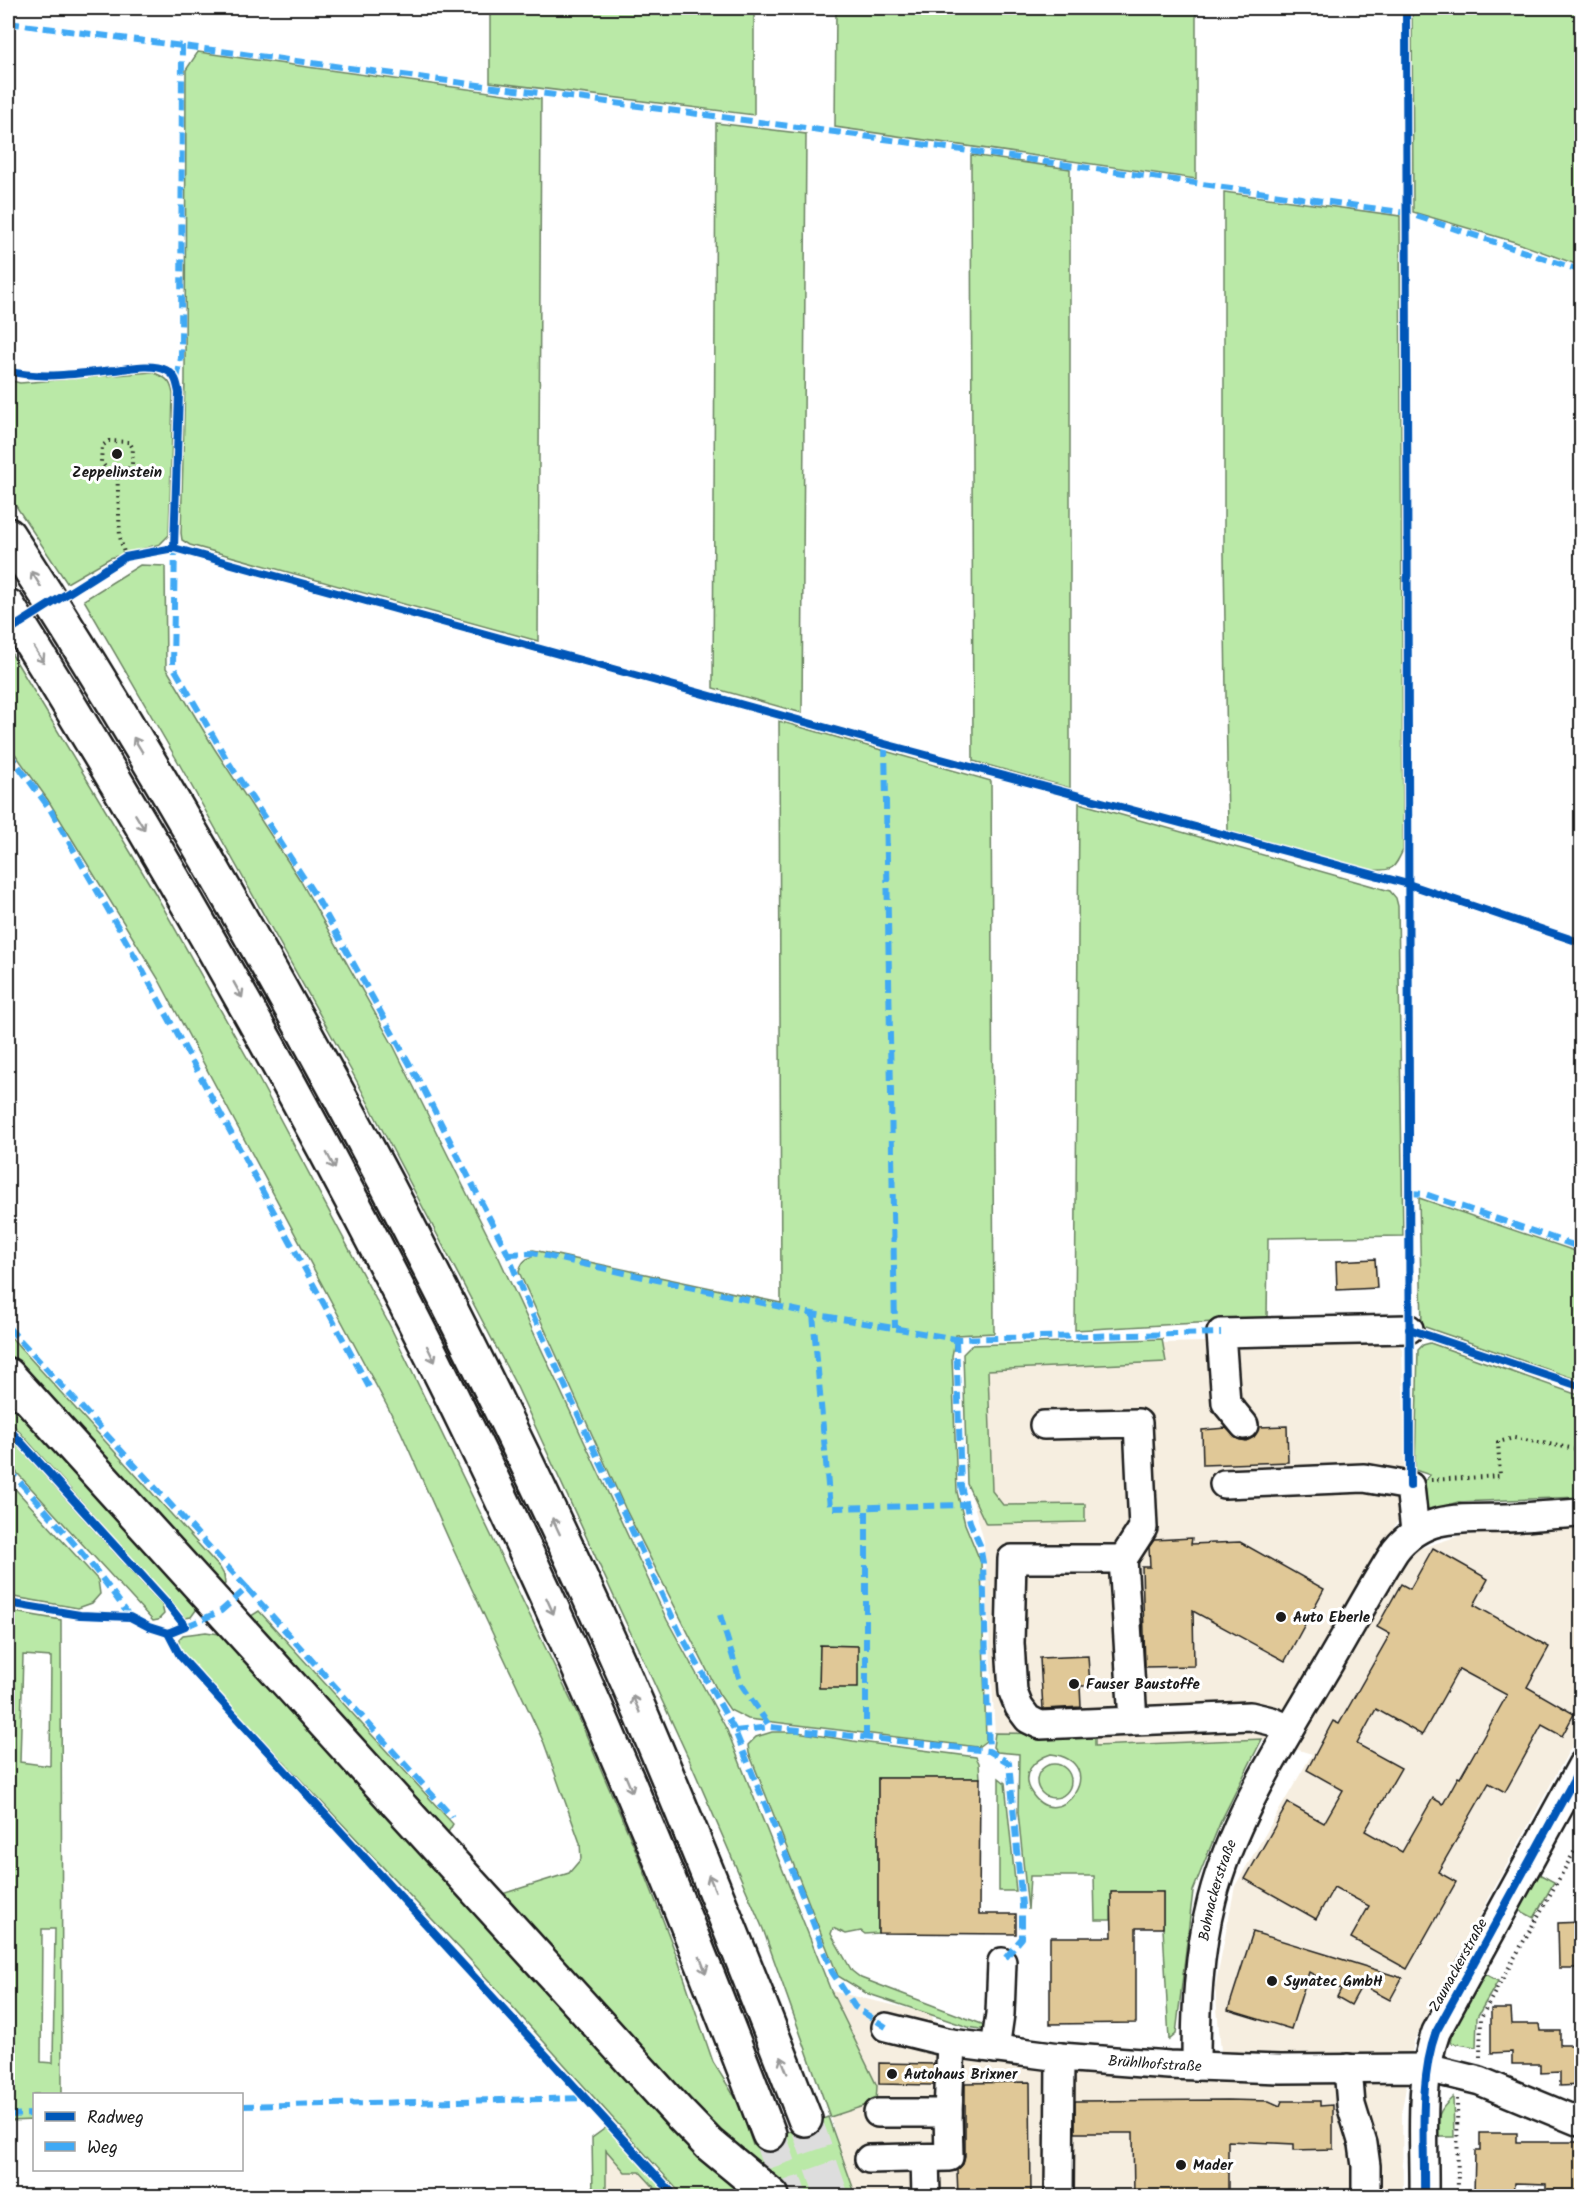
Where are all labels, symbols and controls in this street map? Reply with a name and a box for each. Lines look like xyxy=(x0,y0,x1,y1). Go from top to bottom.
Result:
marker: Zeppelinstein xyxy=(110,447,124,461)
place label: Zeppelinstein xyxy=(72,461,162,485)
one-way arrow xyxy=(30,571,42,588)
one-way arrow xyxy=(33,646,45,663)
one-way arrow xyxy=(132,737,144,754)
one-way arrow xyxy=(134,813,146,830)
one-way arrow xyxy=(232,981,244,998)
one-way arrow xyxy=(326,1152,338,1170)
one-way arrow xyxy=(425,1344,437,1362)
one-way arrow xyxy=(550,1517,561,1535)
one-way arrow xyxy=(545,1596,557,1614)
place label: Auto Eberle xyxy=(1293,1606,1371,1630)
marker: Auto Eberle xyxy=(1274,1610,1288,1624)
place label: Fauser Baustoffe xyxy=(1086,1673,1201,1697)
marker: Fauser Baustoffe xyxy=(1067,1677,1081,1691)
one-way arrow xyxy=(630,1695,642,1713)
one-way arrow xyxy=(624,1775,635,1793)
street label: Bohnackerstraße xyxy=(1193,1836,1244,1943)
one-way arrow xyxy=(706,1875,717,1893)
street label: Zaunackerstraße xyxy=(1423,1914,1495,2017)
one-way arrow xyxy=(698,1955,709,1973)
place label: Synatec GmbH xyxy=(1284,1970,1383,1994)
marker: Synatec GmbH xyxy=(1265,1974,1279,1988)
street label: Brühlhofstraße xyxy=(1107,2050,1202,2079)
one-way arrow xyxy=(778,2056,789,2074)
place label: Autohaus Brixner xyxy=(904,2063,1018,2087)
marker: Autohaus Brixner xyxy=(885,2067,899,2081)
legend xyxy=(33,2093,243,2171)
text: Radweg xyxy=(87,2104,144,2133)
text: Weg xyxy=(87,2134,118,2163)
place label: Mader xyxy=(1193,2154,1233,2178)
marker: Mader xyxy=(1174,2158,1188,2172)

